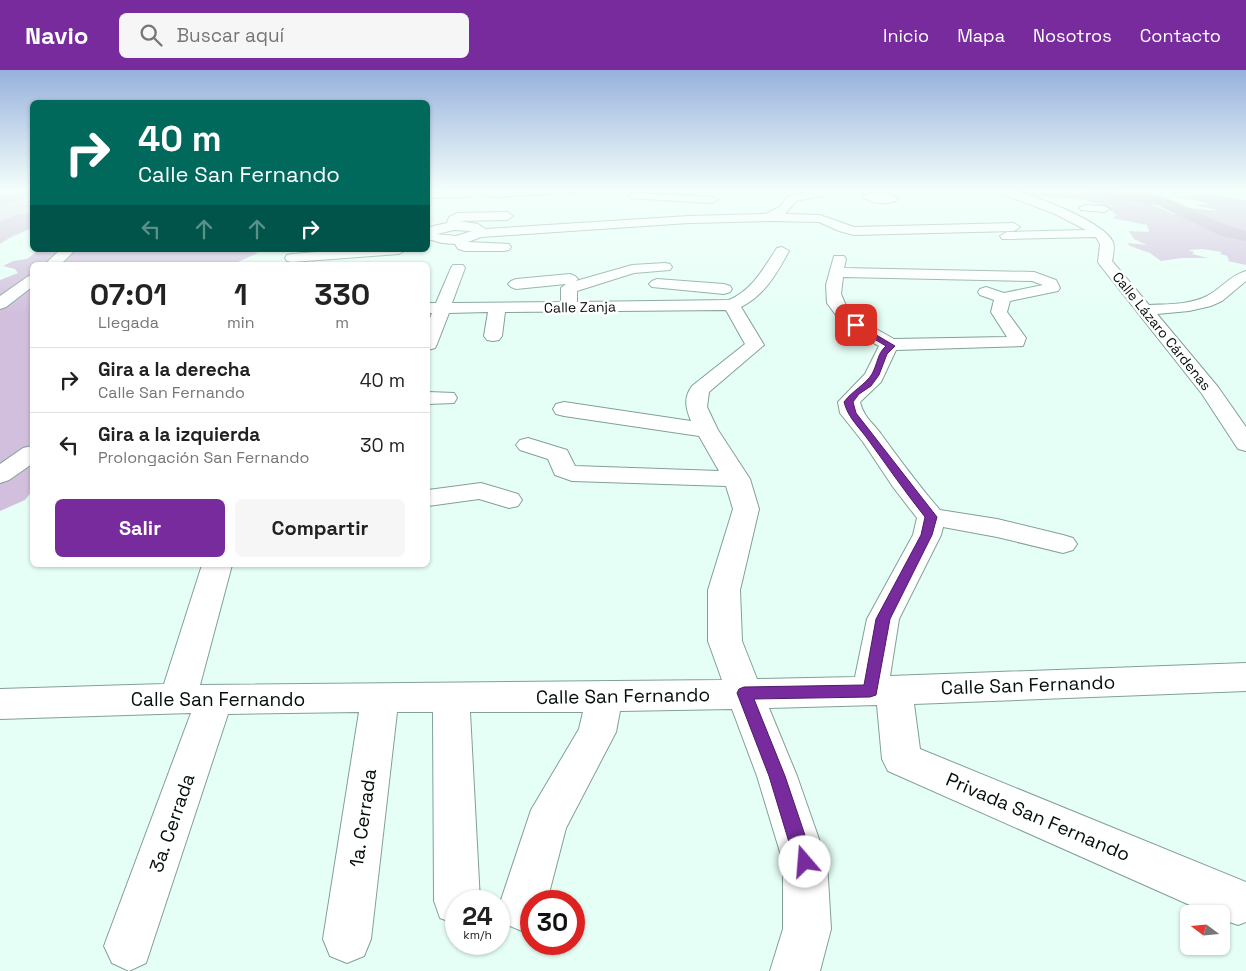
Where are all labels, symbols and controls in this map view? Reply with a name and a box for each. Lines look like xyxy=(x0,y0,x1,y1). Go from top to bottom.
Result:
search box xyxy=(119,13,469,58)
text: Navio xyxy=(25,20,89,51)
icon: search xyxy=(137,21,165,49)
text: Buscar aquí xyxy=(177,23,284,48)
text: Inicio xyxy=(883,24,929,47)
text: Mapa xyxy=(957,24,1005,47)
text: Nosotros xyxy=(1033,24,1112,47)
text: Contacto xyxy=(1140,24,1221,47)
text: 40 m xyxy=(138,117,222,161)
icon: right xyxy=(55,120,120,185)
text: Calle San Fernando xyxy=(138,160,340,188)
icon: left xyxy=(137,215,165,243)
icon: ahead xyxy=(190,215,218,243)
icon: ahead xyxy=(243,215,271,243)
icon: right xyxy=(296,215,324,243)
street label: Calle Lázaro Cárdenas xyxy=(1109,268,1215,394)
text: 07:01 xyxy=(90,275,167,314)
text: 1 xyxy=(234,275,248,314)
text: 330 xyxy=(314,275,370,314)
street label: Calle Zanja xyxy=(544,297,616,317)
pin xyxy=(835,304,877,346)
icon: arrive xyxy=(842,311,870,339)
text: Llegada xyxy=(98,312,159,333)
text: min xyxy=(227,312,254,333)
text: m xyxy=(335,312,349,333)
text: Gira a la derecha xyxy=(98,357,250,382)
icon: right xyxy=(55,366,83,394)
text: 40 m xyxy=(360,368,405,393)
text: Calle San Fernando xyxy=(98,382,245,403)
text: Gira a la izquierda xyxy=(98,422,260,447)
icon: left xyxy=(55,431,83,459)
text: 30 m xyxy=(360,433,405,458)
text: Prolongación San Fernando xyxy=(98,447,309,468)
button: Salir xyxy=(55,499,225,557)
button: Compartir xyxy=(235,499,405,557)
street label: Calle San Fernando xyxy=(940,669,1116,701)
street label: Calle San Fernando xyxy=(536,682,710,710)
street label: Calle San Fernando xyxy=(131,687,305,712)
street label: 1a. Cerrada xyxy=(344,767,382,869)
street label: Privada San Fernando xyxy=(942,767,1134,867)
street label: 3a. Cerrada xyxy=(143,770,201,876)
position arrow xyxy=(778,835,830,887)
speed limit sign: 30 xyxy=(520,890,585,955)
text: 24 xyxy=(462,900,493,932)
north arrow xyxy=(1180,905,1230,955)
map controls xyxy=(1180,905,1230,955)
text: km/h xyxy=(463,927,492,943)

